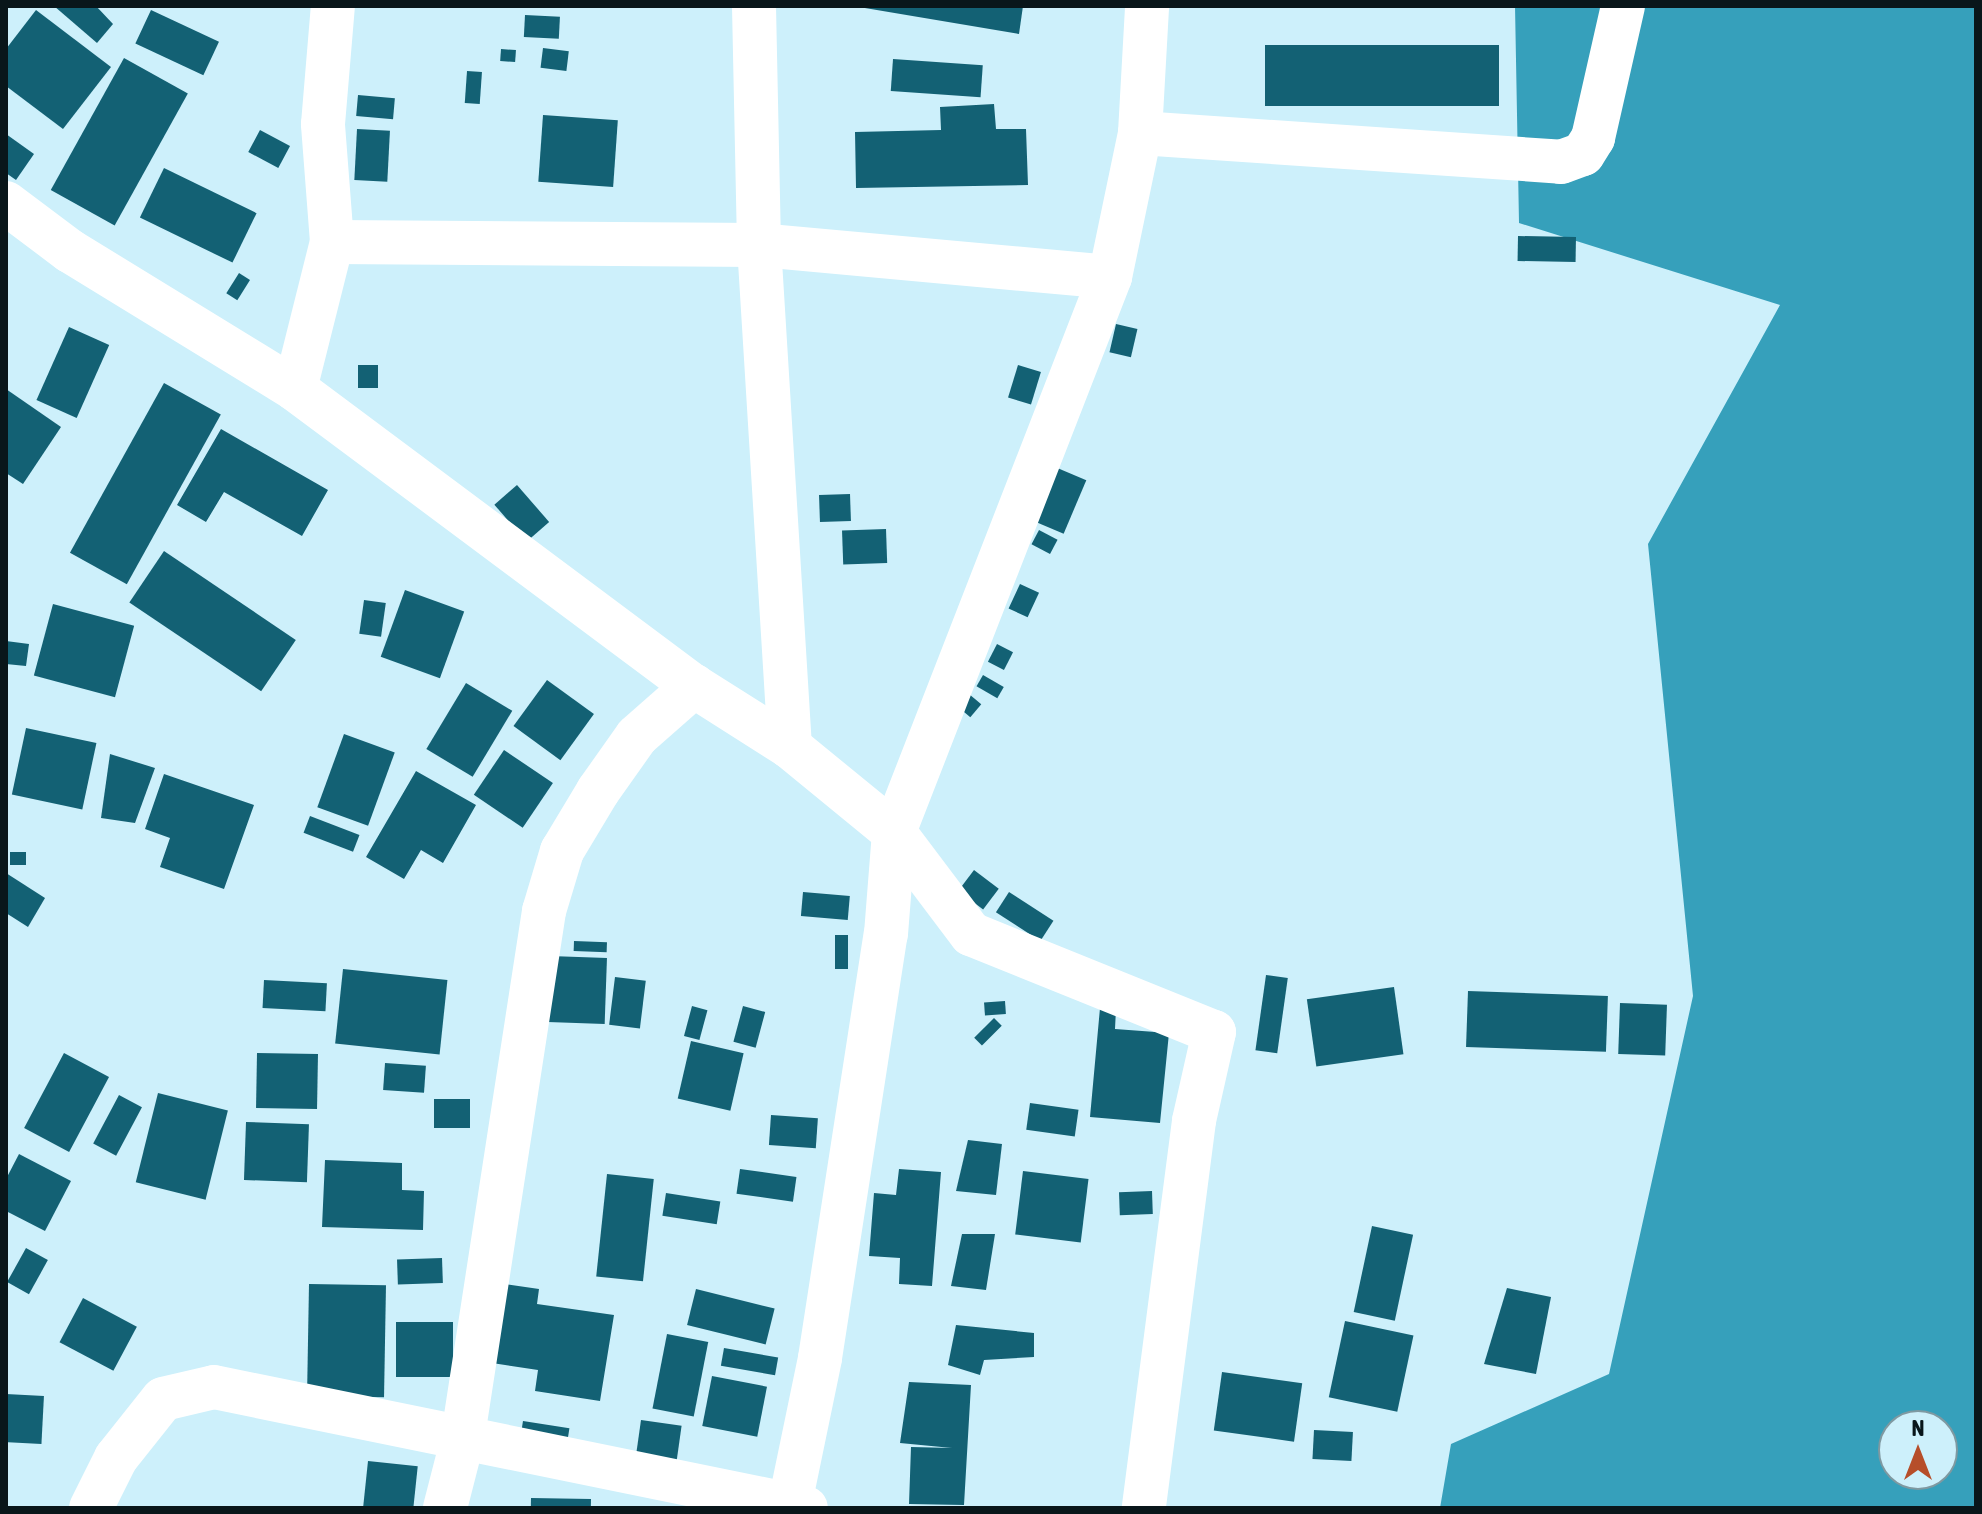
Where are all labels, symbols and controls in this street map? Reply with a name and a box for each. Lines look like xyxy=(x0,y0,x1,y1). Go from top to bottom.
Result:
north arrow xyxy=(1878,1410,1958,1490)
text: N xyxy=(1912,1415,1924,1441)

